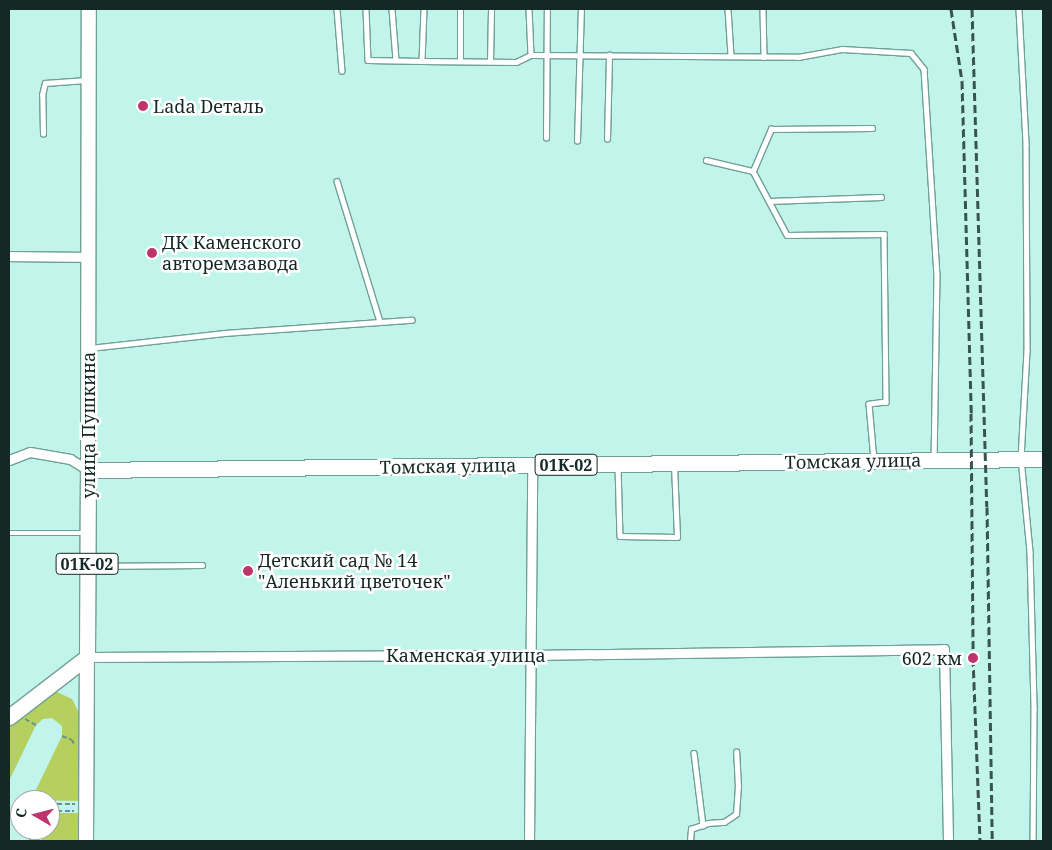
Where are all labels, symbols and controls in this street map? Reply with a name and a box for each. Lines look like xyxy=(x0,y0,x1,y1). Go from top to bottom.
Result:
place label: Lada Dеталь xyxy=(153,95,263,117)
marker: Lada Dеталь xyxy=(137,100,149,112)
place label: ДК Каменского авторемзавода xyxy=(162,232,301,274)
marker: ДК Каменского авторемзавода xyxy=(146,247,158,259)
street label: улица Пушкина xyxy=(77,352,99,498)
street label: Томская улица xyxy=(784,449,922,473)
road number: 01К-02 xyxy=(534,452,598,478)
street label: Томская улица xyxy=(379,454,517,478)
road number: 01К-02 xyxy=(54,550,120,578)
place label: Детский сад № 14 "Аленький цветочек" xyxy=(258,550,450,592)
marker: Детский сад № 14 "Аленький цветочек" xyxy=(242,565,254,577)
street label: Каменская улица xyxy=(386,644,546,666)
place label: 602 км xyxy=(902,647,962,669)
marker: 602 км xyxy=(966,651,980,665)
north arrow xyxy=(10,790,60,840)
text: С xyxy=(11,807,31,819)

